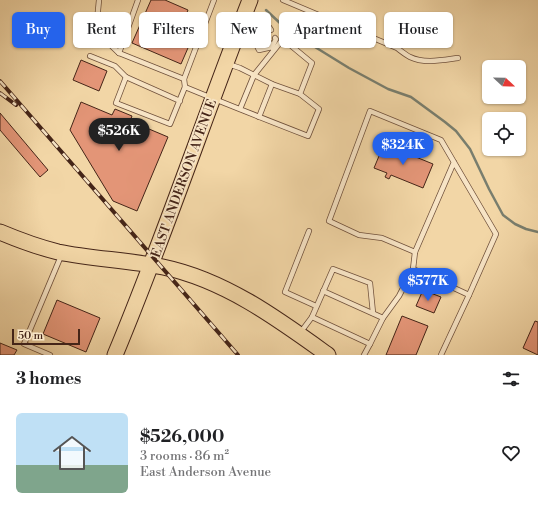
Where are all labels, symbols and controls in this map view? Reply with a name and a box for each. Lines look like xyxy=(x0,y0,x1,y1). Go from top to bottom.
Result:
chip: Buy xyxy=(12,12,65,48)
chip: Rent xyxy=(73,12,131,48)
chip: Filters xyxy=(139,12,208,48)
chip: New xyxy=(216,12,271,48)
chip: Apartment xyxy=(279,12,376,48)
chip: House xyxy=(384,12,453,48)
north arrow xyxy=(482,60,526,104)
map controls xyxy=(482,60,526,156)
street label: EAST ANDERSON AVENUE xyxy=(148,97,220,260)
button: locate xyxy=(482,112,526,156)
pin: $526K xyxy=(91,118,147,152)
text: $526K xyxy=(98,123,140,139)
pin: $324K xyxy=(375,132,431,166)
text: $324K xyxy=(381,137,425,153)
pin: $577K xyxy=(400,268,456,302)
text: $577K xyxy=(407,273,449,289)
scale bar xyxy=(12,327,80,346)
text: 50 m xyxy=(18,329,43,343)
text: 3 homes xyxy=(16,368,81,390)
icon: filters xyxy=(500,368,522,390)
text: $526,000 xyxy=(140,426,224,448)
icon: home xyxy=(48,429,96,477)
icon: heart xyxy=(500,442,522,464)
text: 3 rooms · 86 m² xyxy=(140,448,229,464)
text: East Anderson Avenue xyxy=(140,464,271,480)

